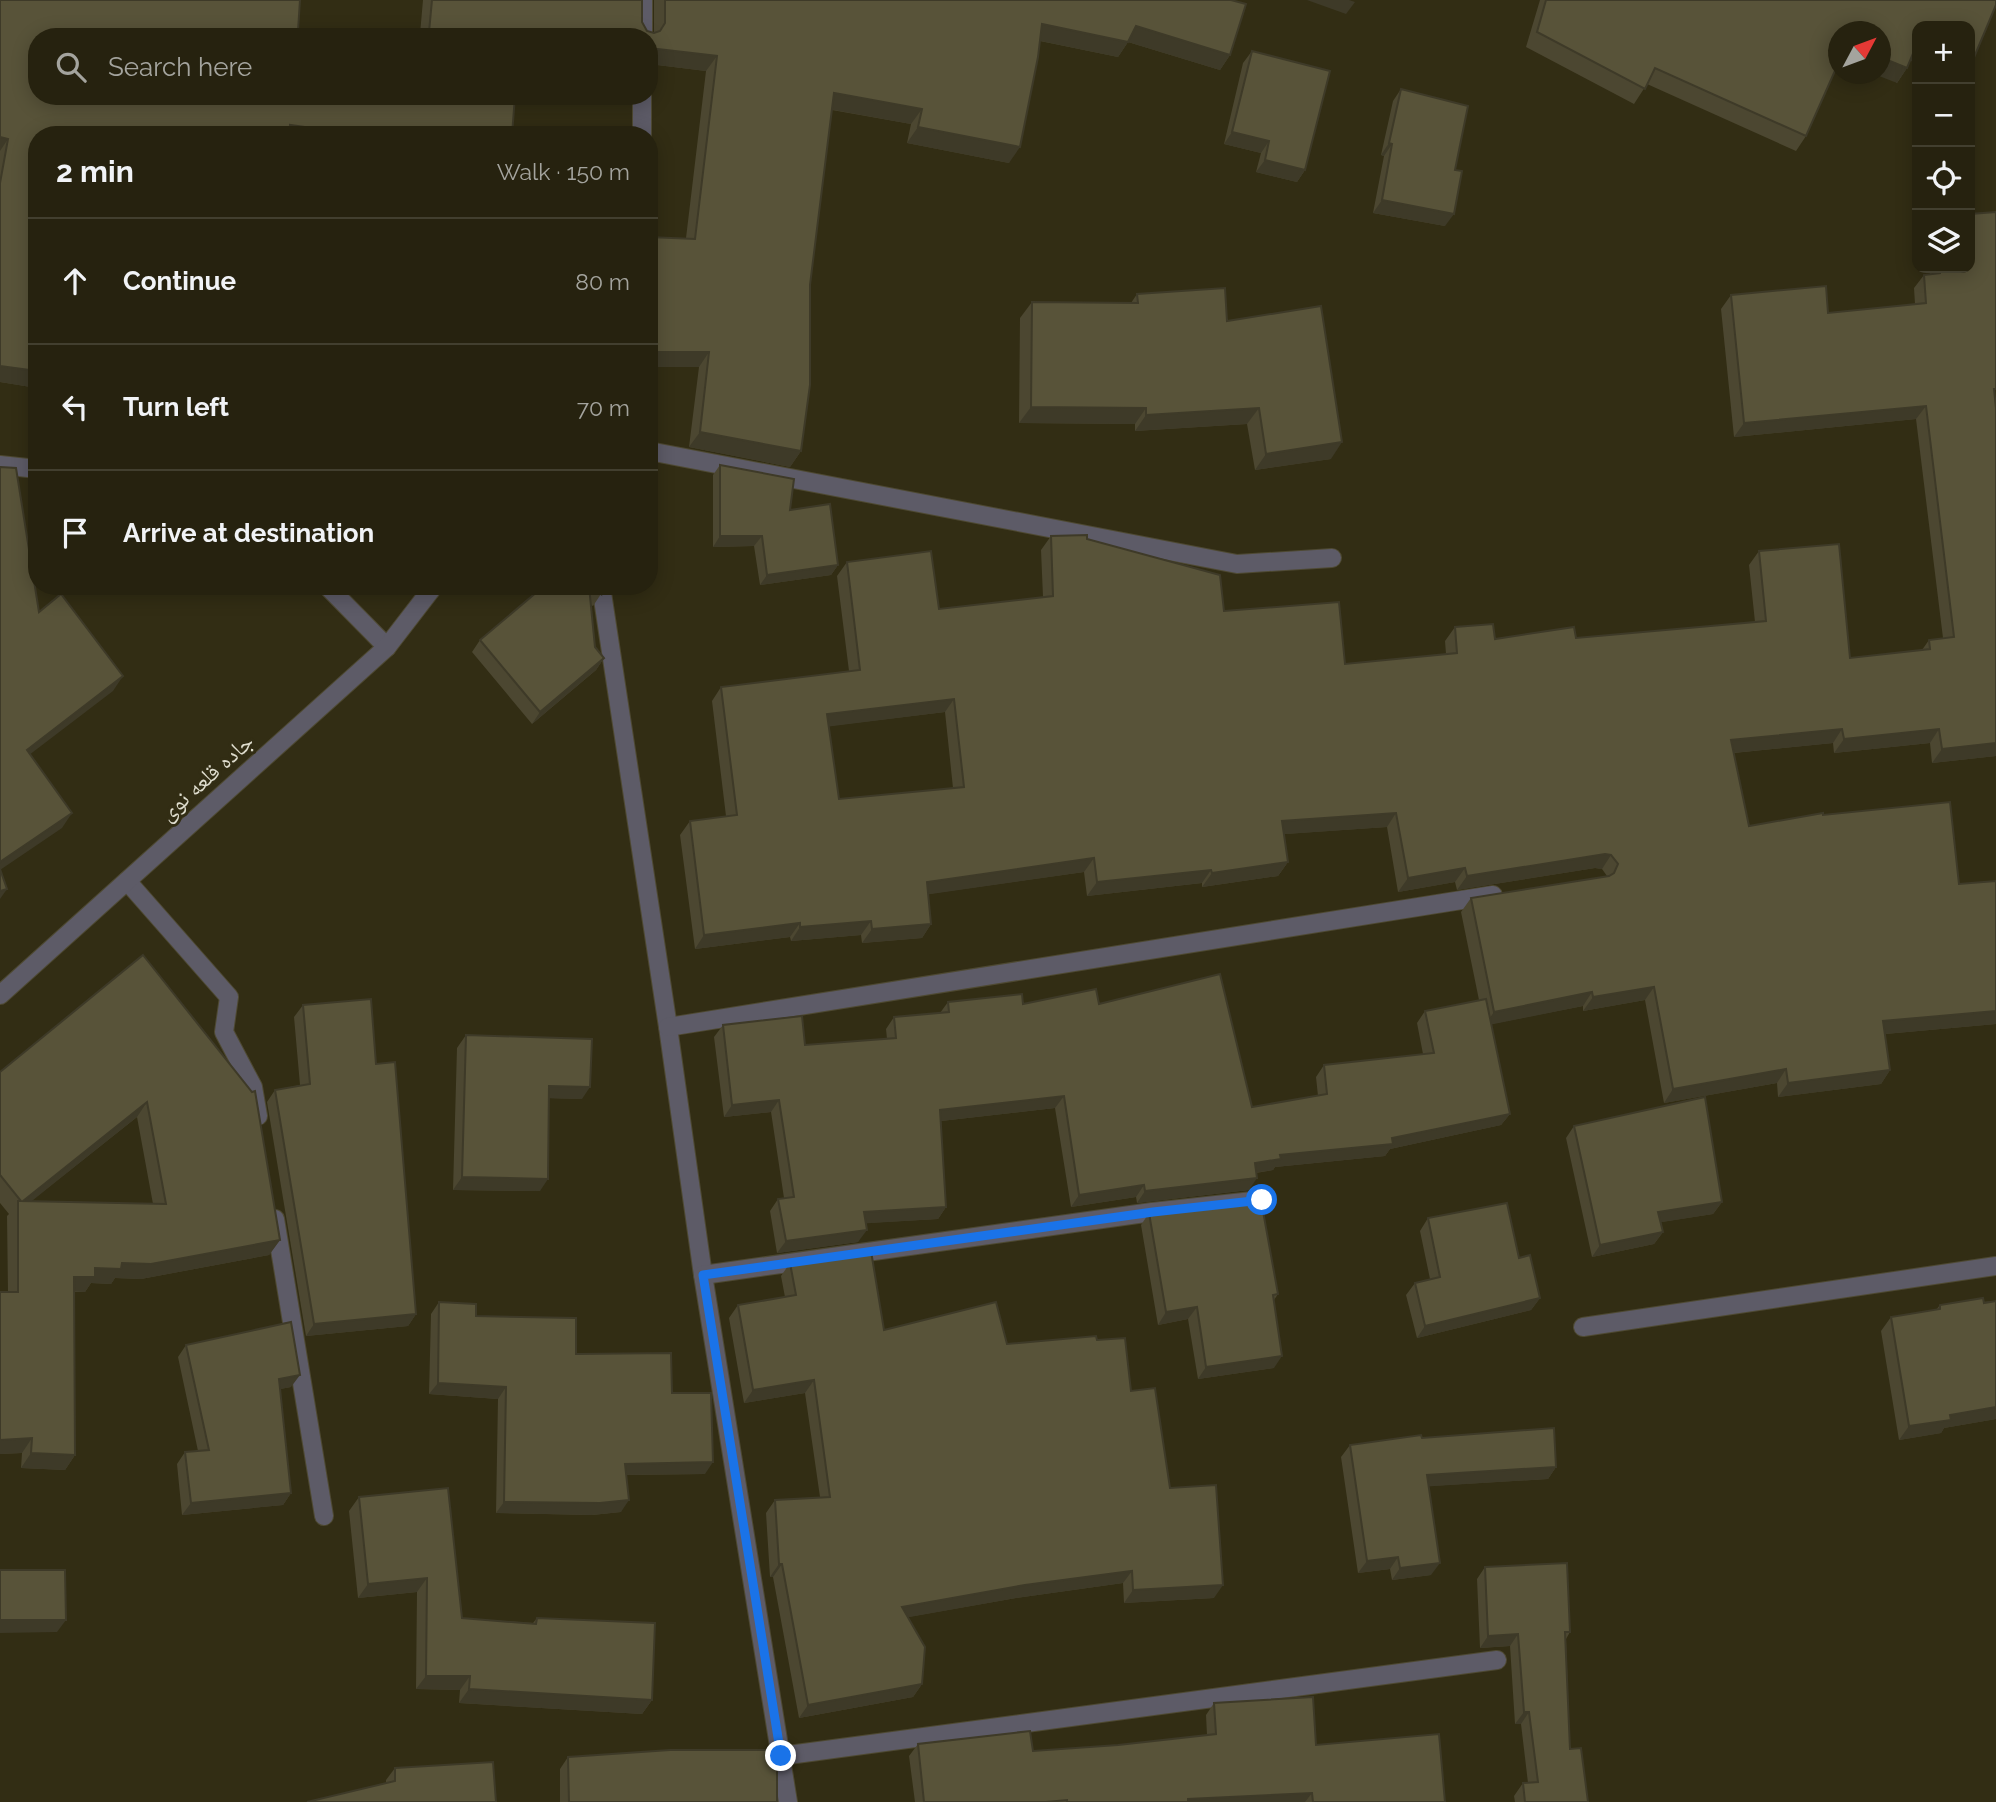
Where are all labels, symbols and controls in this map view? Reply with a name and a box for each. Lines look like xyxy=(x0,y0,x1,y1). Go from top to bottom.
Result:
north arrow xyxy=(1828,21,1891,84)
map controls xyxy=(1912,21,1975,273)
button: + xyxy=(1912,21,1975,84)
search box xyxy=(28,28,658,105)
icon: search xyxy=(52,48,90,86)
text: Search here xyxy=(108,52,252,82)
button: − xyxy=(1912,84,1975,147)
button: locate xyxy=(1912,147,1975,210)
text: 2 min xyxy=(56,154,134,189)
text: Walk · 150 m xyxy=(497,158,630,185)
button: layers xyxy=(1912,210,1975,273)
icon: ahead xyxy=(56,262,94,300)
text: Continue xyxy=(123,266,236,296)
text: 80 m xyxy=(575,268,630,295)
icon: left xyxy=(56,388,94,426)
text: Turn left xyxy=(123,392,229,422)
text: 70 m xyxy=(577,394,630,421)
icon: arrive xyxy=(56,514,94,552)
text: Arrive at destination xyxy=(123,518,374,548)
street label: جاده قلعه نوی xyxy=(153,727,259,827)
route start xyxy=(1246,1184,1277,1215)
route end xyxy=(765,1740,796,1771)

